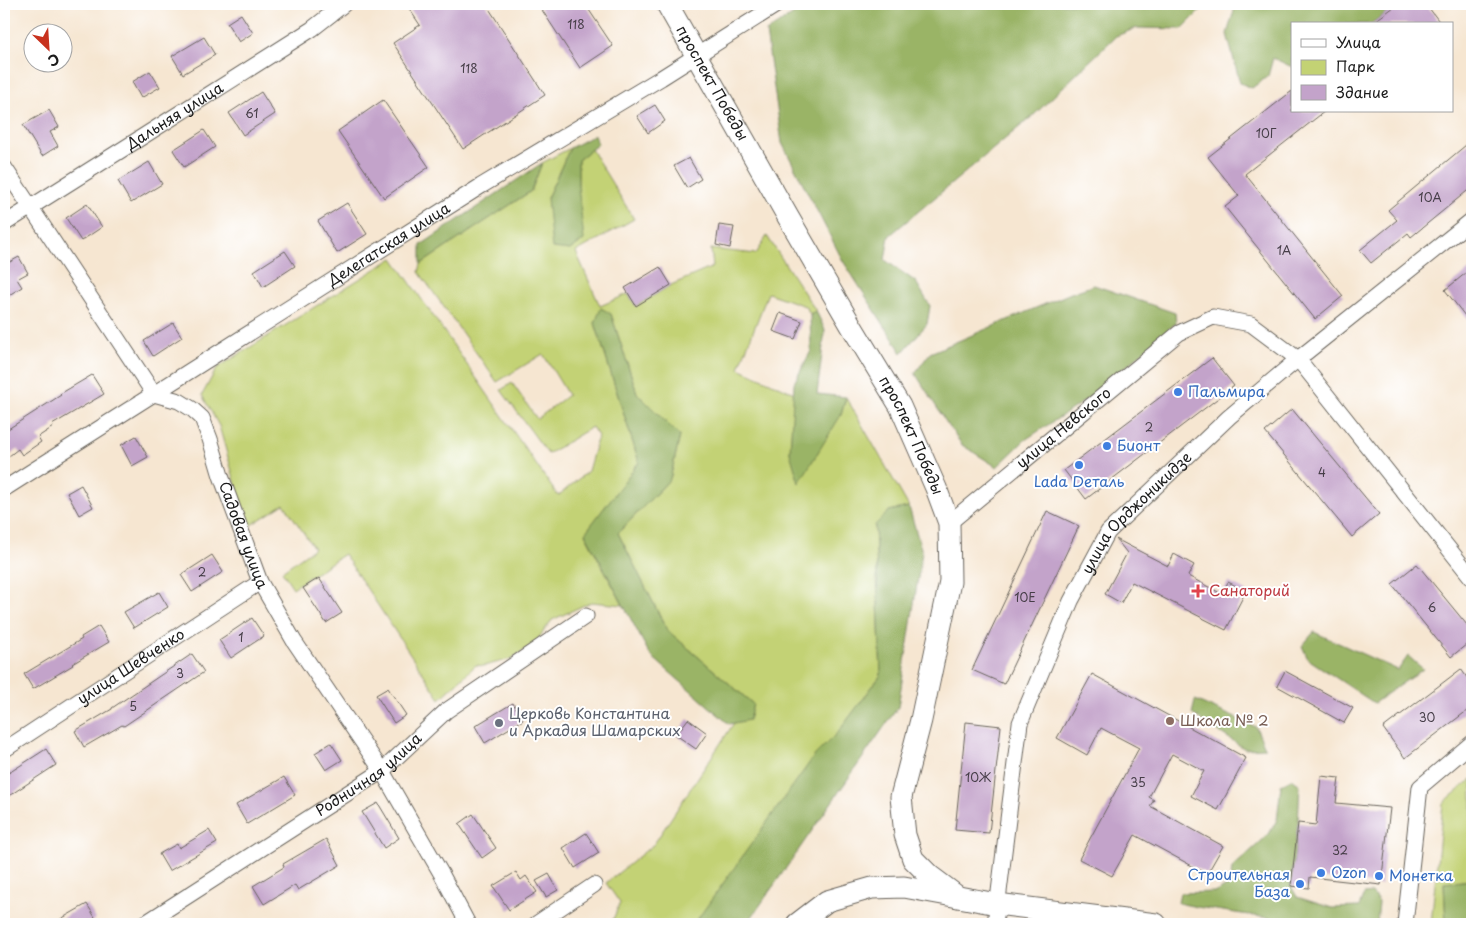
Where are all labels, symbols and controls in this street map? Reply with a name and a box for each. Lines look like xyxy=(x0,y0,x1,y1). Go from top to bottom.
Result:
house number: 118 xyxy=(567,15,585,33)
street label: проспект Победы xyxy=(671,20,755,144)
north arrow xyxy=(22,22,72,72)
legend xyxy=(1291,22,1454,112)
text: Улица xyxy=(1336,30,1381,53)
text: С xyxy=(44,48,63,72)
text: Парк xyxy=(1336,54,1375,77)
house number: 118 xyxy=(460,59,478,77)
street label: Дальняя улица xyxy=(120,75,228,155)
text: Здание xyxy=(1336,80,1389,103)
house number: 61 xyxy=(245,104,259,122)
house number: 10Г xyxy=(1256,124,1277,142)
house number: 10А xyxy=(1418,188,1442,206)
street label: Делегатская улица xyxy=(321,195,454,291)
house number: 1А xyxy=(1277,241,1291,259)
street label: проспект Победы xyxy=(874,371,950,498)
place label: Пальмира xyxy=(1188,379,1266,402)
street label: улица Невского xyxy=(1010,381,1115,473)
marker: Пальмира xyxy=(1172,386,1184,398)
house number: 2 xyxy=(1145,418,1153,436)
place label: Бионт xyxy=(1117,433,1161,456)
marker: Бионт xyxy=(1101,440,1113,452)
street label: улица Орджоникидзе xyxy=(1075,445,1196,578)
marker: Lada Dеталь xyxy=(1073,459,1085,471)
house number: 4 xyxy=(1318,463,1326,481)
place label: Lada Dеталь xyxy=(1034,469,1125,492)
street label: Садовая улица xyxy=(214,478,275,593)
house number: 2 xyxy=(198,563,206,581)
place label: Санаторий xyxy=(1209,578,1290,601)
marker: Санаторий xyxy=(1191,584,1205,598)
house number: 10Е xyxy=(1014,588,1036,606)
house number: 6 xyxy=(1428,598,1436,616)
street label: улица Шевченко xyxy=(72,622,189,709)
house number: 1 xyxy=(238,628,244,646)
house number: 3 xyxy=(176,664,184,682)
house number: 5 xyxy=(129,697,137,715)
place label: Церковь Константина и Аркадия Шамарских xyxy=(509,701,681,741)
place label: Школа № 2 xyxy=(1180,708,1269,731)
house number: 30 xyxy=(1419,708,1436,726)
marker: Школа № 2 xyxy=(1164,715,1176,727)
marker: Церковь Константина и Аркадия Шамарских xyxy=(493,717,505,729)
street label: Родничная улица xyxy=(310,726,427,821)
house number: 10Ж xyxy=(965,768,991,786)
house number: 35 xyxy=(1130,773,1146,791)
house number: 32 xyxy=(1332,841,1348,859)
place label: Ozon xyxy=(1331,860,1367,883)
place label: Строительная База xyxy=(1187,862,1291,902)
place label: Монетка xyxy=(1389,863,1454,886)
marker: Ozon xyxy=(1315,867,1327,879)
marker: Монетка xyxy=(1373,870,1385,882)
marker: Строительная База xyxy=(1294,878,1306,890)

